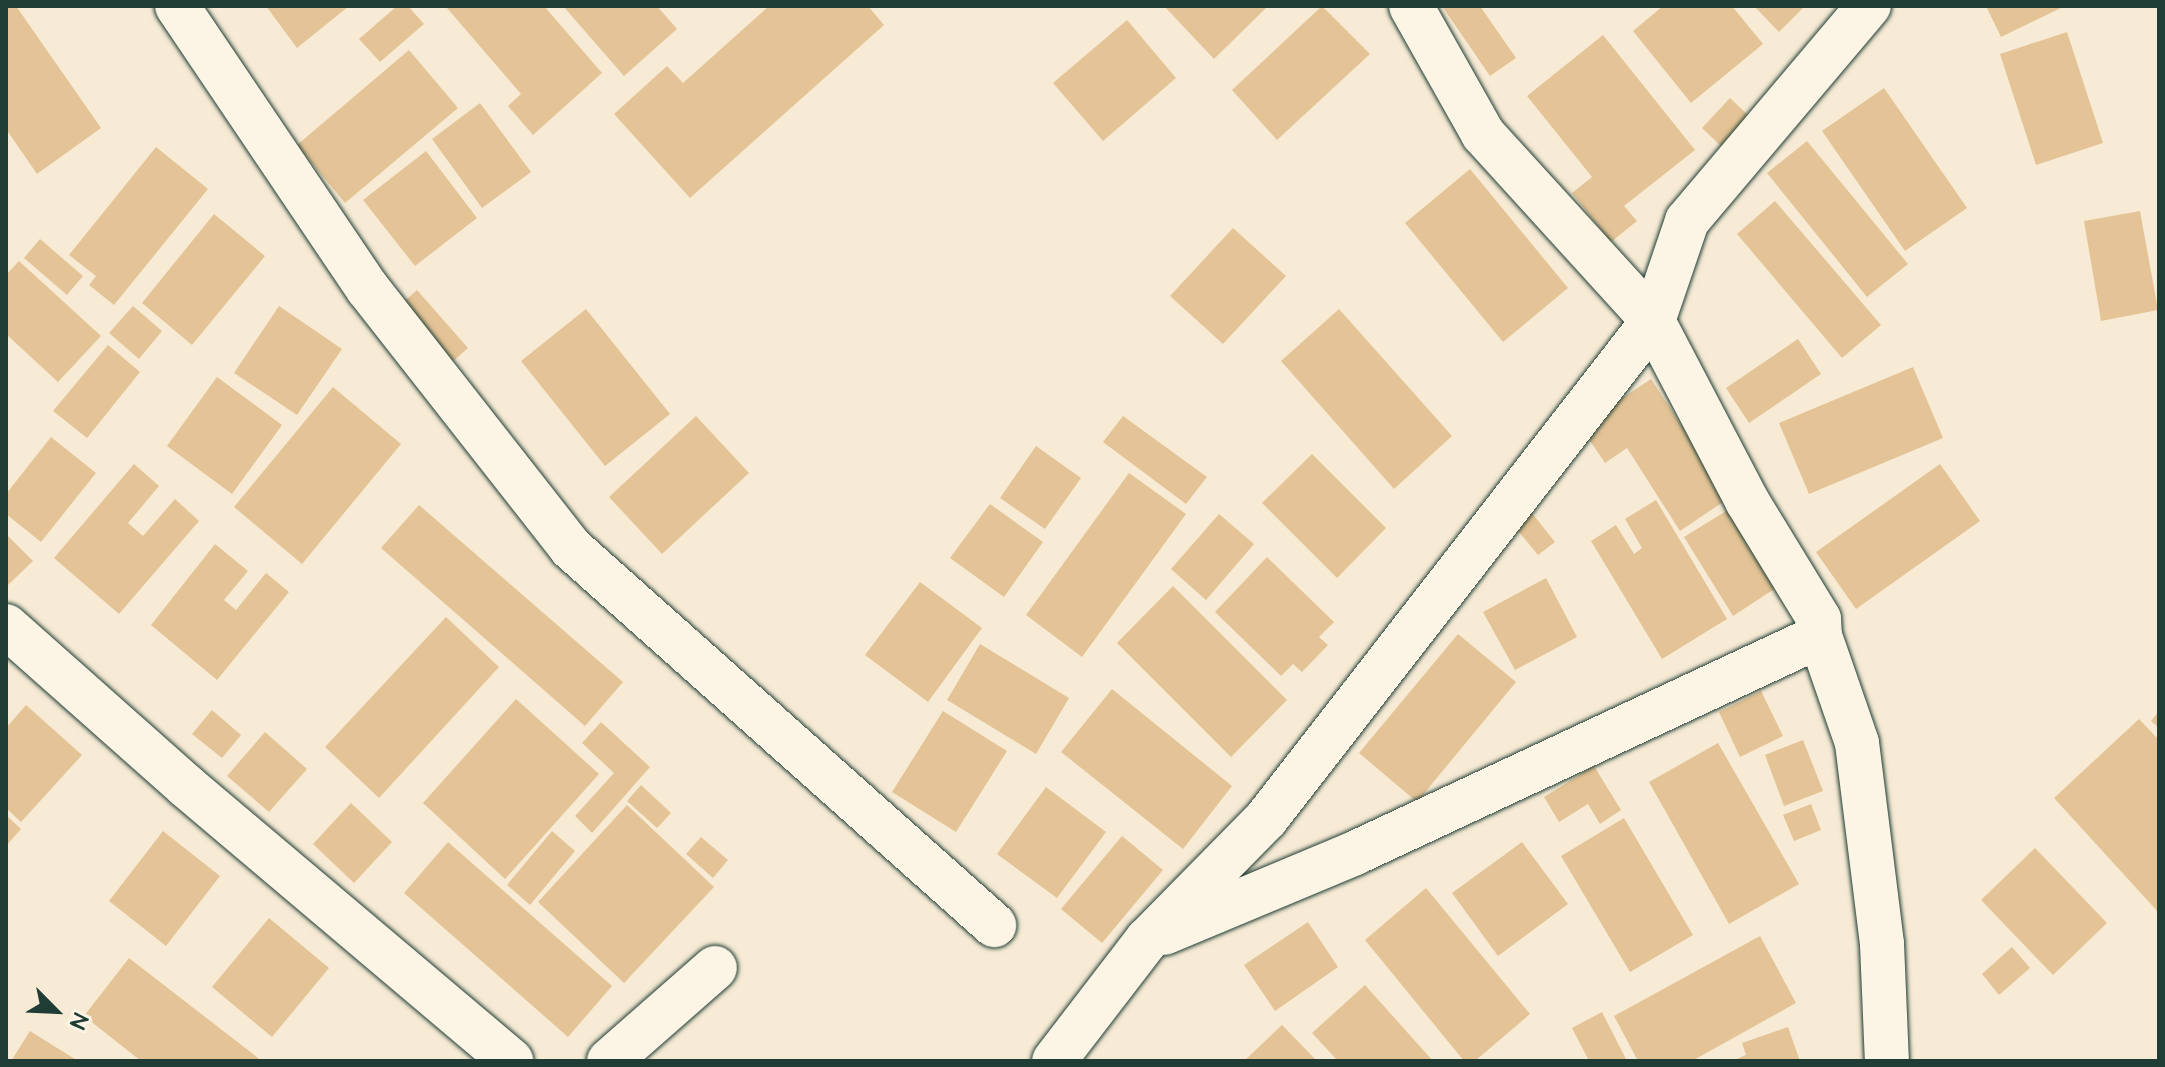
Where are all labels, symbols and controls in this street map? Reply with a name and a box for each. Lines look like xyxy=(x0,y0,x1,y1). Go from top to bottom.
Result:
north arrow xyxy=(16,971,96,1051)
text: N xyxy=(61,1008,95,1034)

